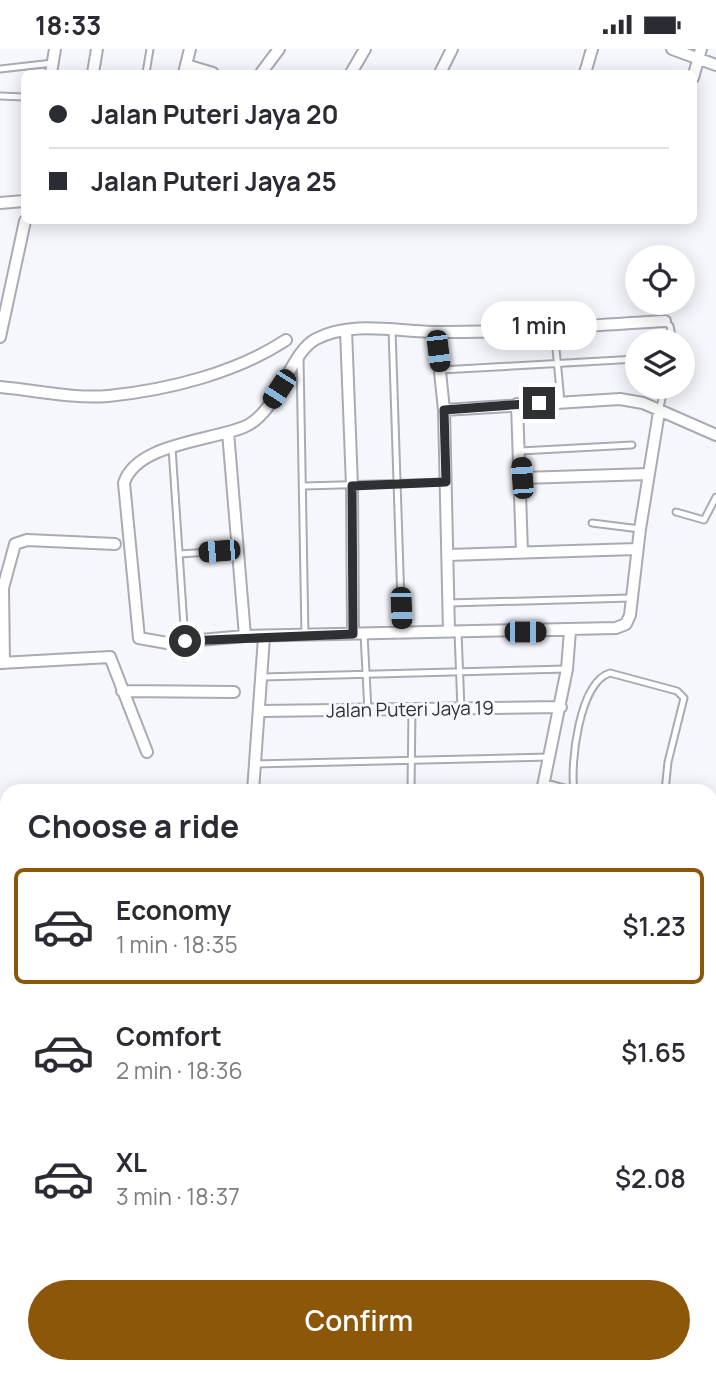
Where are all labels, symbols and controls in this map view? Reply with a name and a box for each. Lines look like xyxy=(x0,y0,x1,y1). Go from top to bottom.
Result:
text: 18:33 xyxy=(35,7,101,43)
text: Jalan Puteri Jaya 20 xyxy=(91,96,339,132)
text: Jalan Puteri Jaya 25 xyxy=(91,163,337,199)
map controls xyxy=(625,245,695,399)
button: locate xyxy=(625,245,695,315)
callout: 1 min xyxy=(481,301,597,351)
text: 1 min xyxy=(512,309,566,341)
car xyxy=(426,329,451,373)
button: layers xyxy=(625,329,695,399)
car xyxy=(259,366,300,412)
route end xyxy=(523,387,555,419)
car xyxy=(511,456,534,500)
car xyxy=(198,539,241,563)
car xyxy=(390,587,413,629)
car xyxy=(505,622,547,643)
route start xyxy=(169,625,201,657)
street label: Jalan Puteri Jaya 19 xyxy=(326,695,494,723)
text: Choose a ride xyxy=(28,804,239,848)
text: Economy xyxy=(116,892,231,928)
icon: car xyxy=(32,895,95,958)
text: $1.23 xyxy=(622,908,686,944)
text: 1 min · 18:35 xyxy=(116,928,238,960)
text: Comfort xyxy=(116,1018,222,1054)
icon: car xyxy=(32,1021,95,1084)
text: $1.65 xyxy=(621,1034,686,1070)
text: 2 min · 18:36 xyxy=(116,1054,243,1086)
text: XL xyxy=(116,1144,147,1180)
icon: car xyxy=(32,1147,95,1210)
text: $2.08 xyxy=(615,1160,686,1196)
text: 3 min · 18:37 xyxy=(116,1180,240,1212)
button: Confirm xyxy=(28,1280,690,1360)

